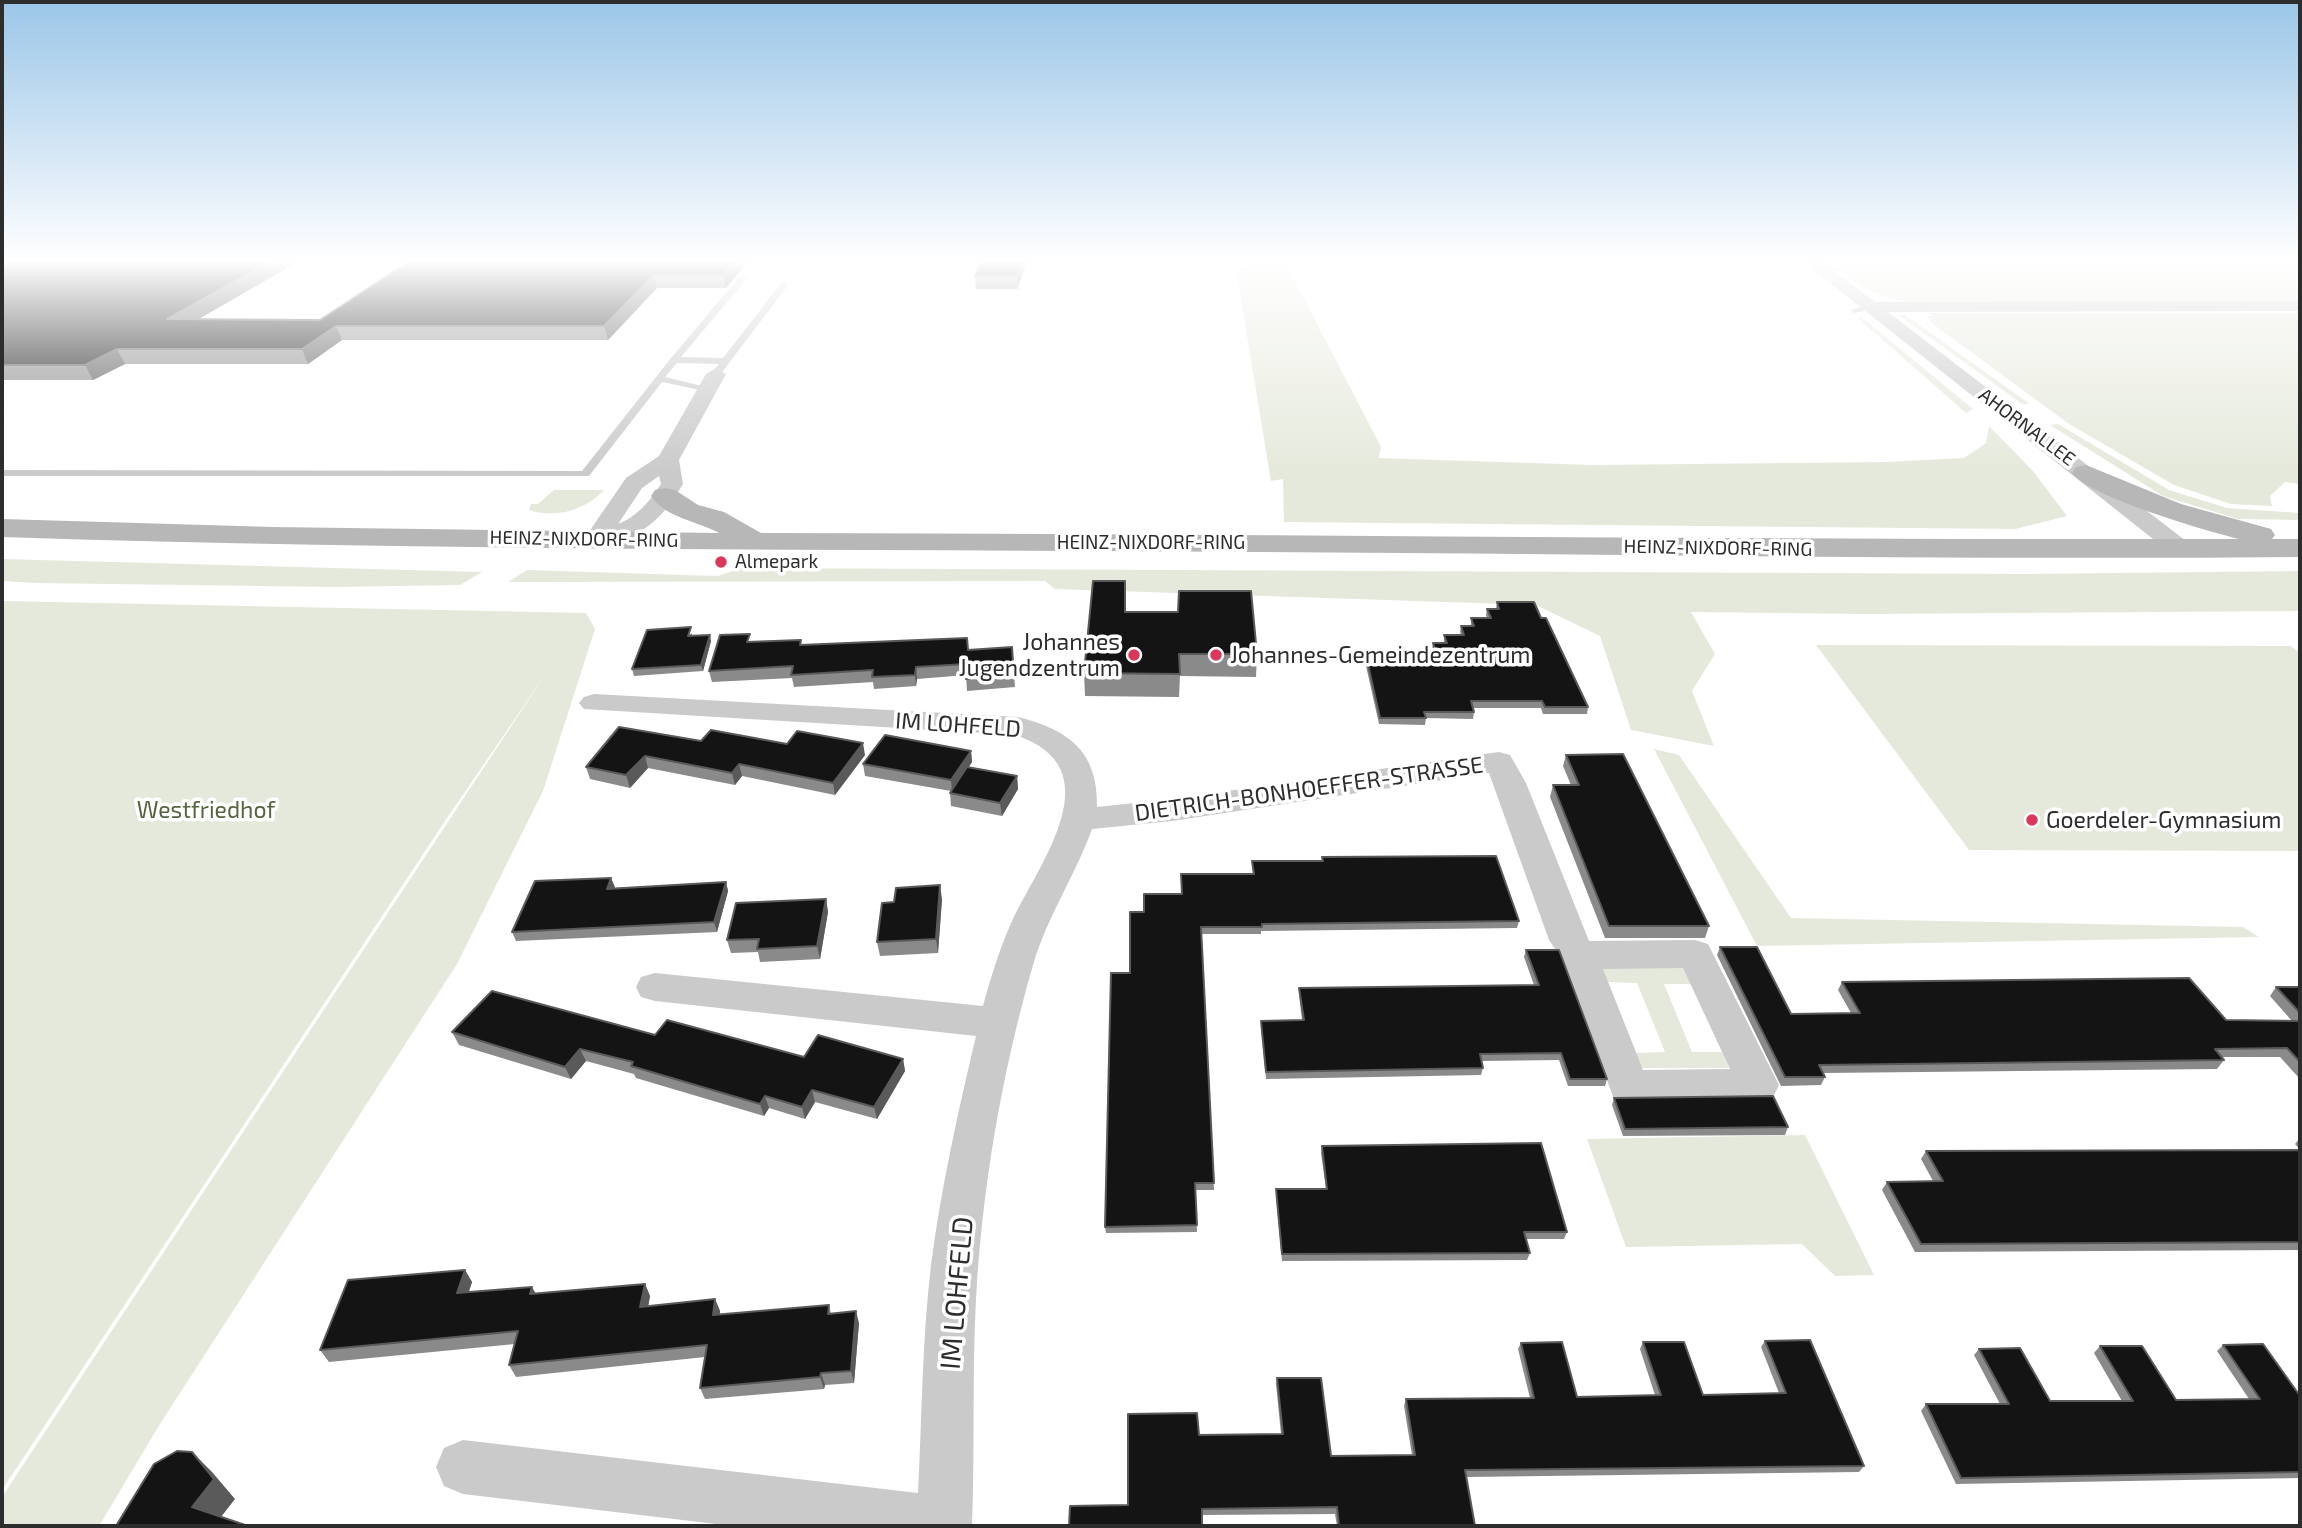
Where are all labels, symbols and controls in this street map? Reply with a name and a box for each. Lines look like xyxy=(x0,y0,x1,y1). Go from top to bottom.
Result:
street label: AHORNALLEE xyxy=(1974,383,2080,471)
street label: HEINZ-NIXDORF-RING xyxy=(490,526,678,552)
street label: HEINZ-NIXDORF-RING xyxy=(1057,532,1245,554)
street label: HEINZ-NIXDORF-RING xyxy=(1624,535,1812,561)
place label: Almepark xyxy=(735,551,818,573)
marker: Almepark xyxy=(713,554,729,570)
place label: Johannes Jugendzentrum xyxy=(959,628,1120,682)
place label: Johannes-Gemeindezentrum xyxy=(1230,641,1531,669)
marker: Johannes Jugendzentrum xyxy=(1126,647,1142,663)
marker: Johannes-Gemeindezentrum xyxy=(1208,647,1224,663)
street label: IM LOHFELD xyxy=(894,707,1022,743)
street label: DIETRICH-BONHOEFFER-STRASSE xyxy=(1133,751,1485,827)
park label: Westfriedhof xyxy=(137,796,275,824)
place label: Goerdeler-Gymnasium xyxy=(2046,806,2281,834)
marker: Goerdeler-Gymnasium xyxy=(2024,812,2040,828)
street label: IM LOHFELD xyxy=(934,1215,980,1371)

